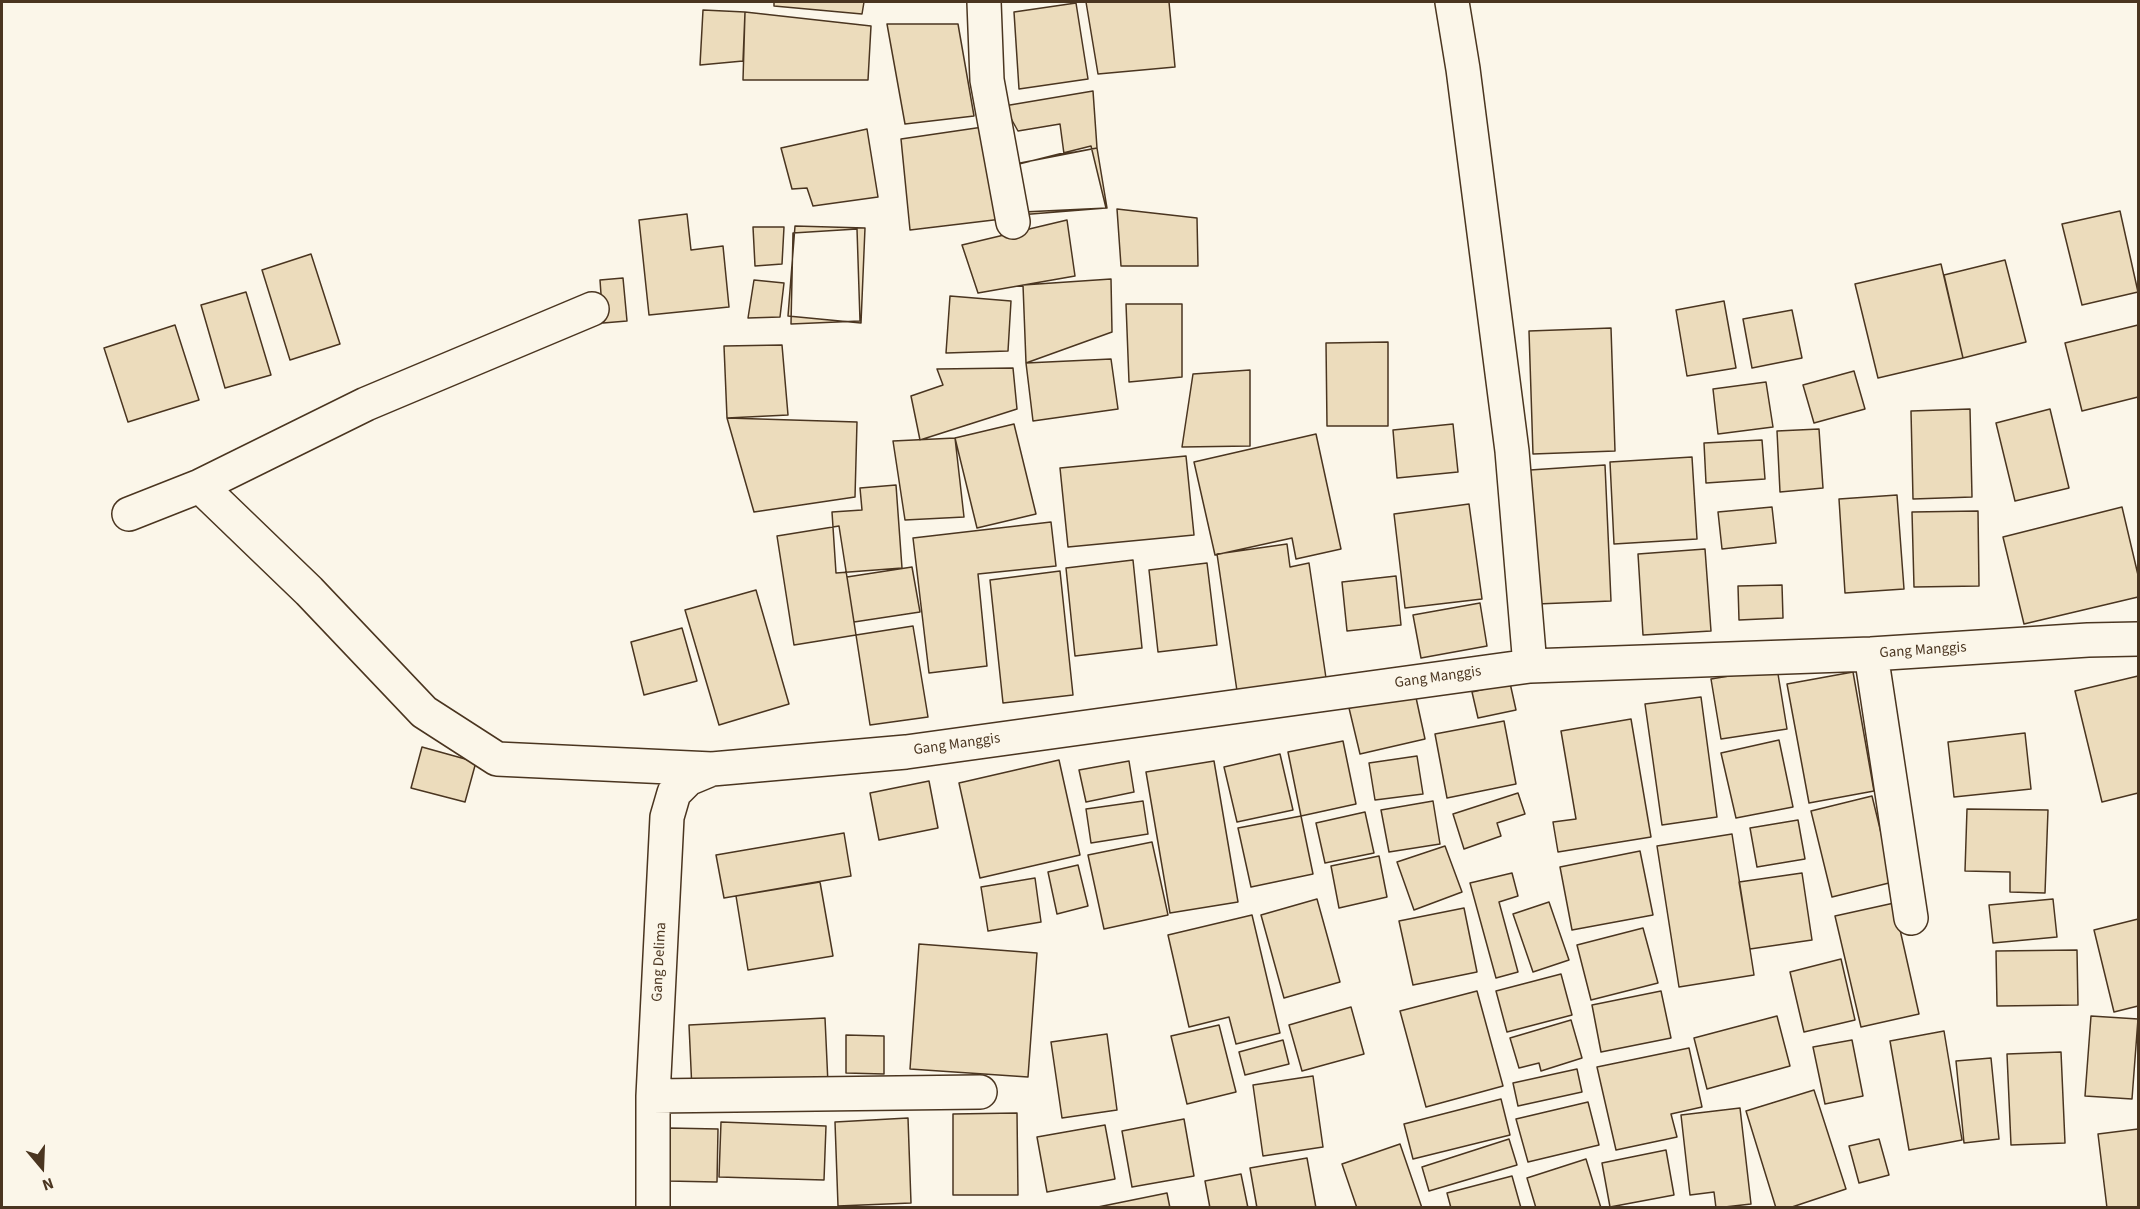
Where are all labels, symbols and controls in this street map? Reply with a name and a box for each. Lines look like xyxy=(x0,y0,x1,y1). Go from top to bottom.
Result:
street label: Gang Manggis xyxy=(1879,639,1967,663)
street label: Gang Manggis xyxy=(1394,663,1482,693)
street label: Gang Manggis xyxy=(913,730,1001,760)
street label: Gang Delima xyxy=(649,922,671,1002)
north arrow xyxy=(12,1137,72,1197)
text: N xyxy=(39,1172,56,1196)

